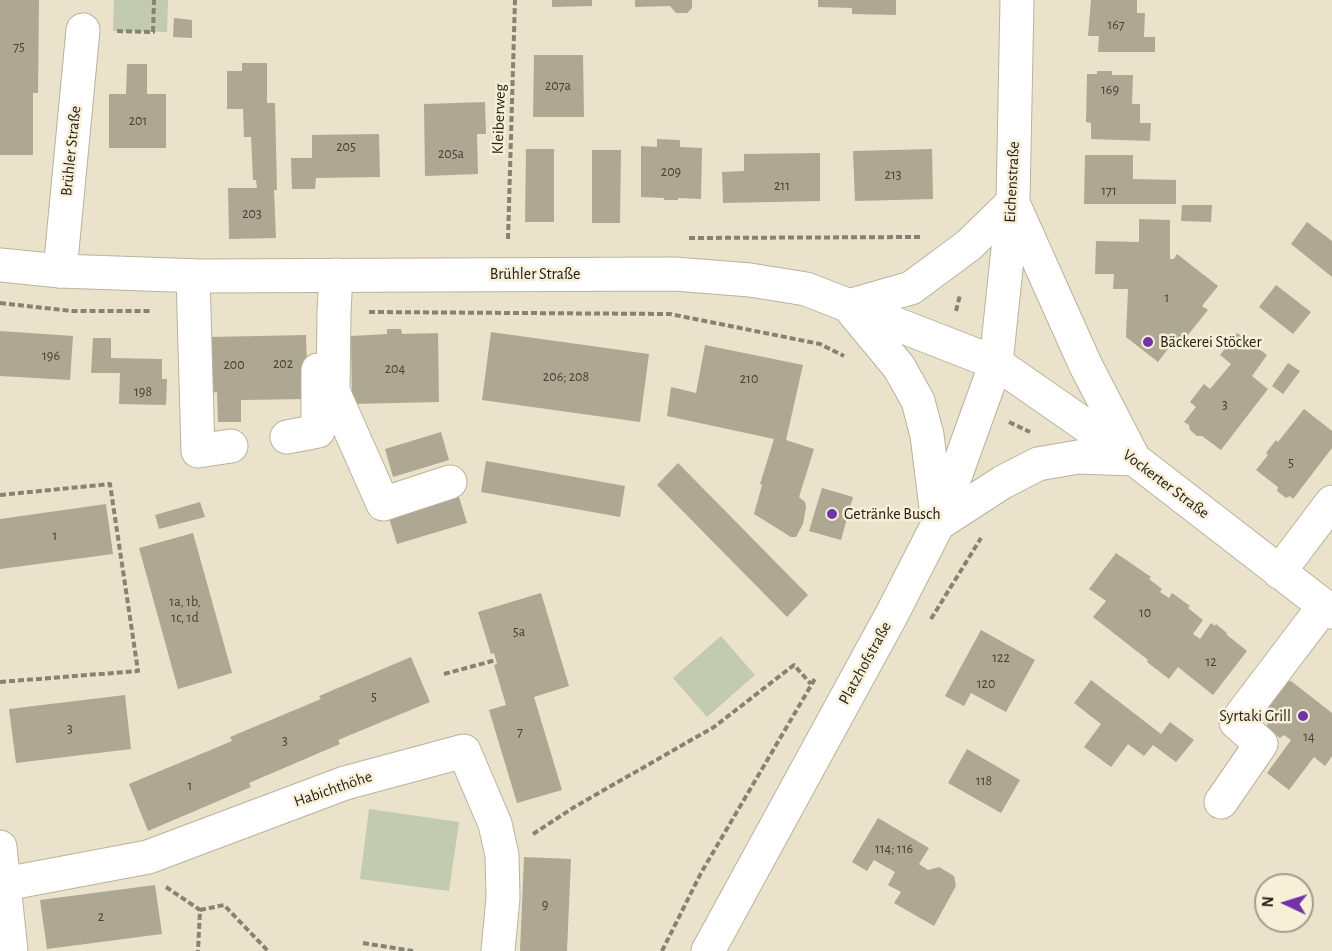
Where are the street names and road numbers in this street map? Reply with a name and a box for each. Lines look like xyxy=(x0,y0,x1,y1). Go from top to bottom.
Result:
street label: Kleiberweg xyxy=(488,83,510,155)
street label: Brühler Straße xyxy=(57,105,85,197)
street label: Eichenstraße xyxy=(1000,141,1024,223)
street label: Brühler Straße xyxy=(490,264,580,284)
street label: Vockerter Straße xyxy=(1119,445,1213,523)
street label: Platzhofstraße xyxy=(834,618,896,708)
street label: Habichthöhe xyxy=(291,767,375,811)

